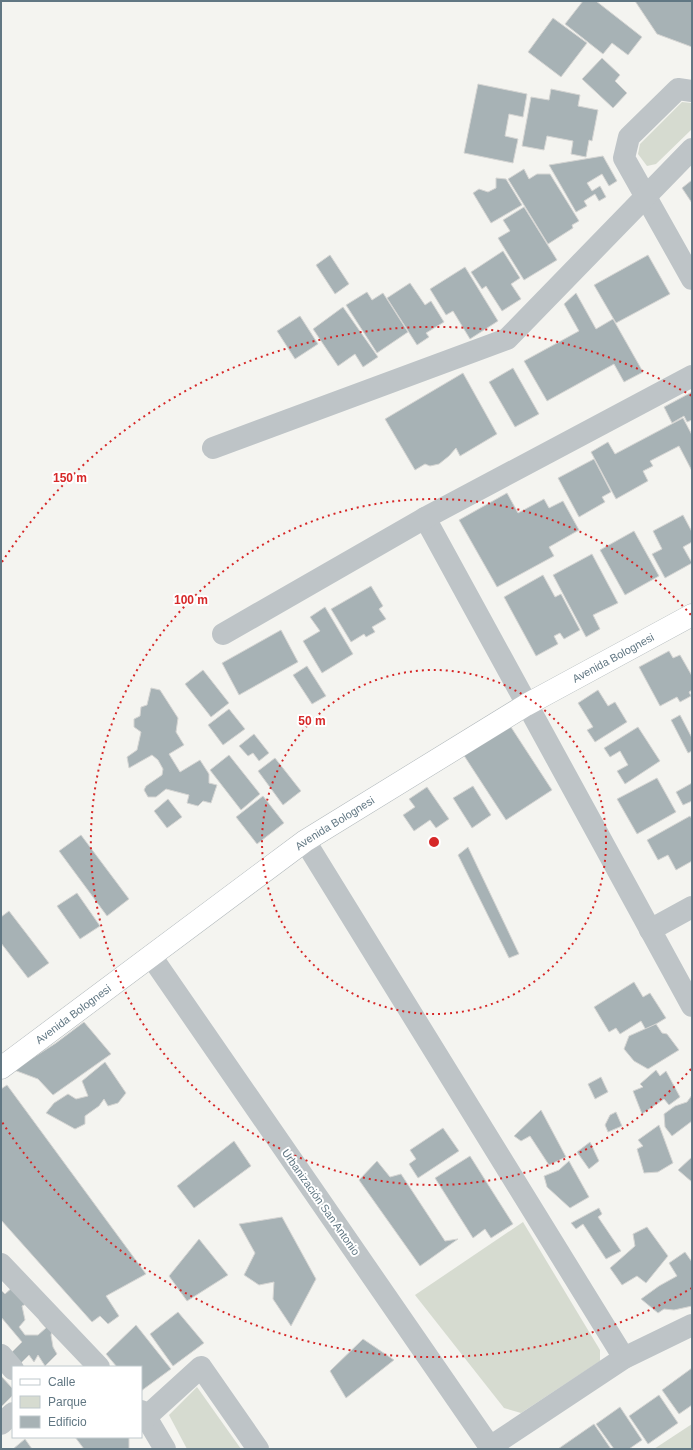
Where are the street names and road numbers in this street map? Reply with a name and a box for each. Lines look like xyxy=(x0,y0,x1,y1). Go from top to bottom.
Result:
street label: Avenida Bolognesi xyxy=(570,631,656,685)
street label: Avenida Bolognesi xyxy=(293,794,376,852)
street label: Avenida Bolognesi xyxy=(33,982,113,1046)
street label: Urbanización San Antonio xyxy=(280,1147,362,1257)

